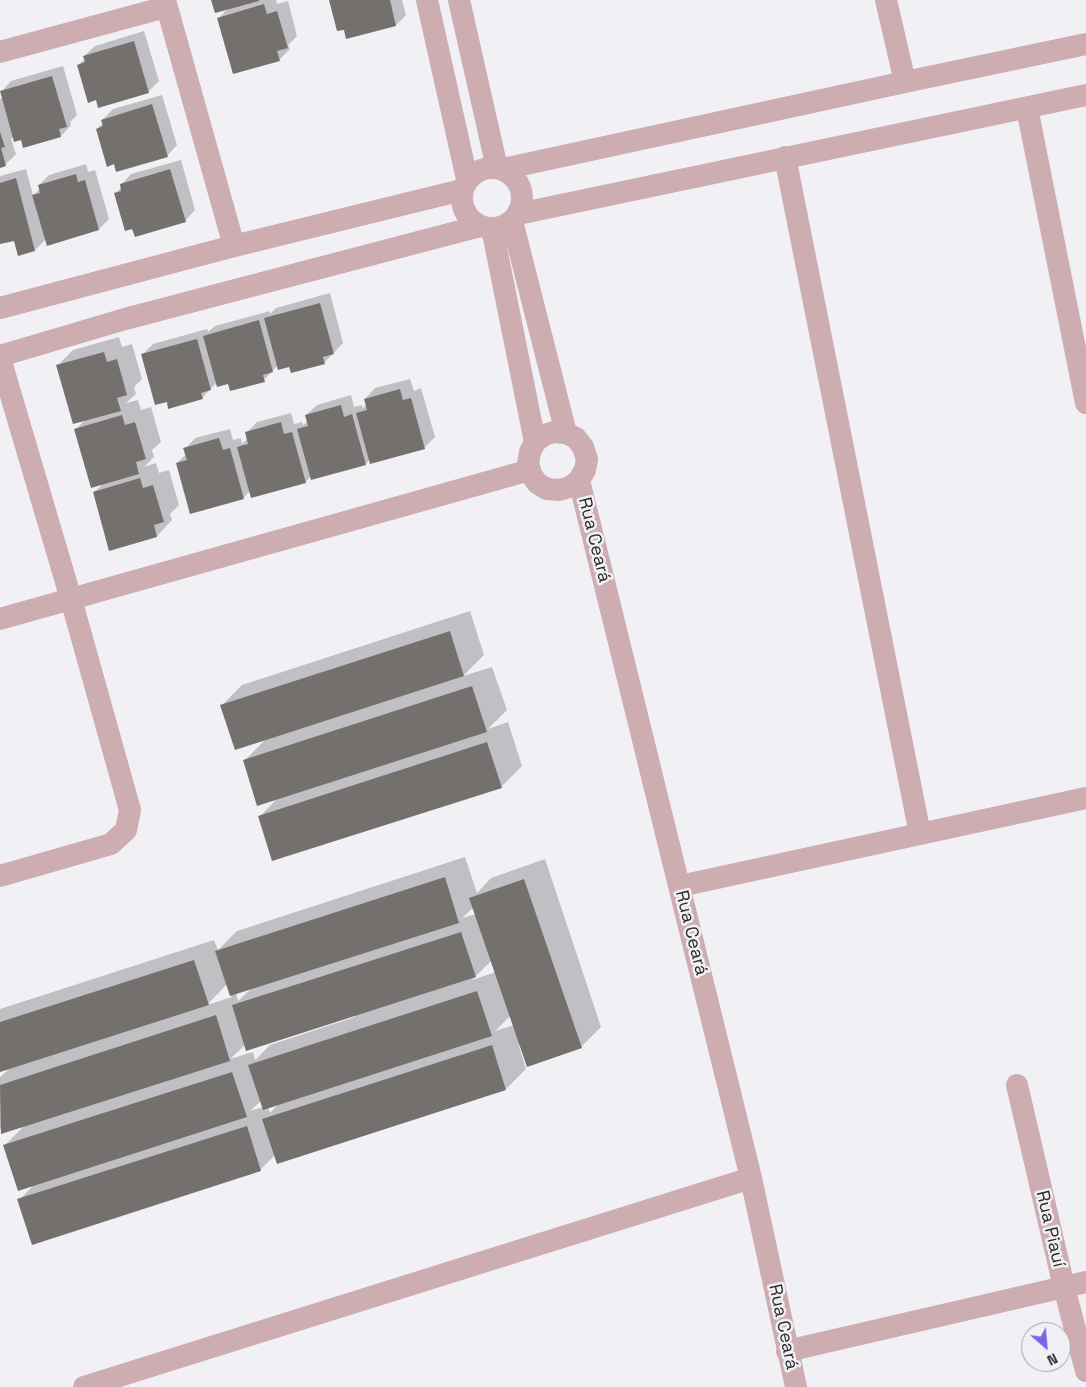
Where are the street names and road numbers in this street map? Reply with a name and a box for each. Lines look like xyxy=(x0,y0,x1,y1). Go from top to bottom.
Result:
street label: Rua Ceará xyxy=(573,495,615,585)
street label: Rua Ceará xyxy=(670,888,712,978)
street label: Rua Piauí xyxy=(1031,1189,1069,1269)
street label: Rua Ceará xyxy=(763,1282,803,1372)

